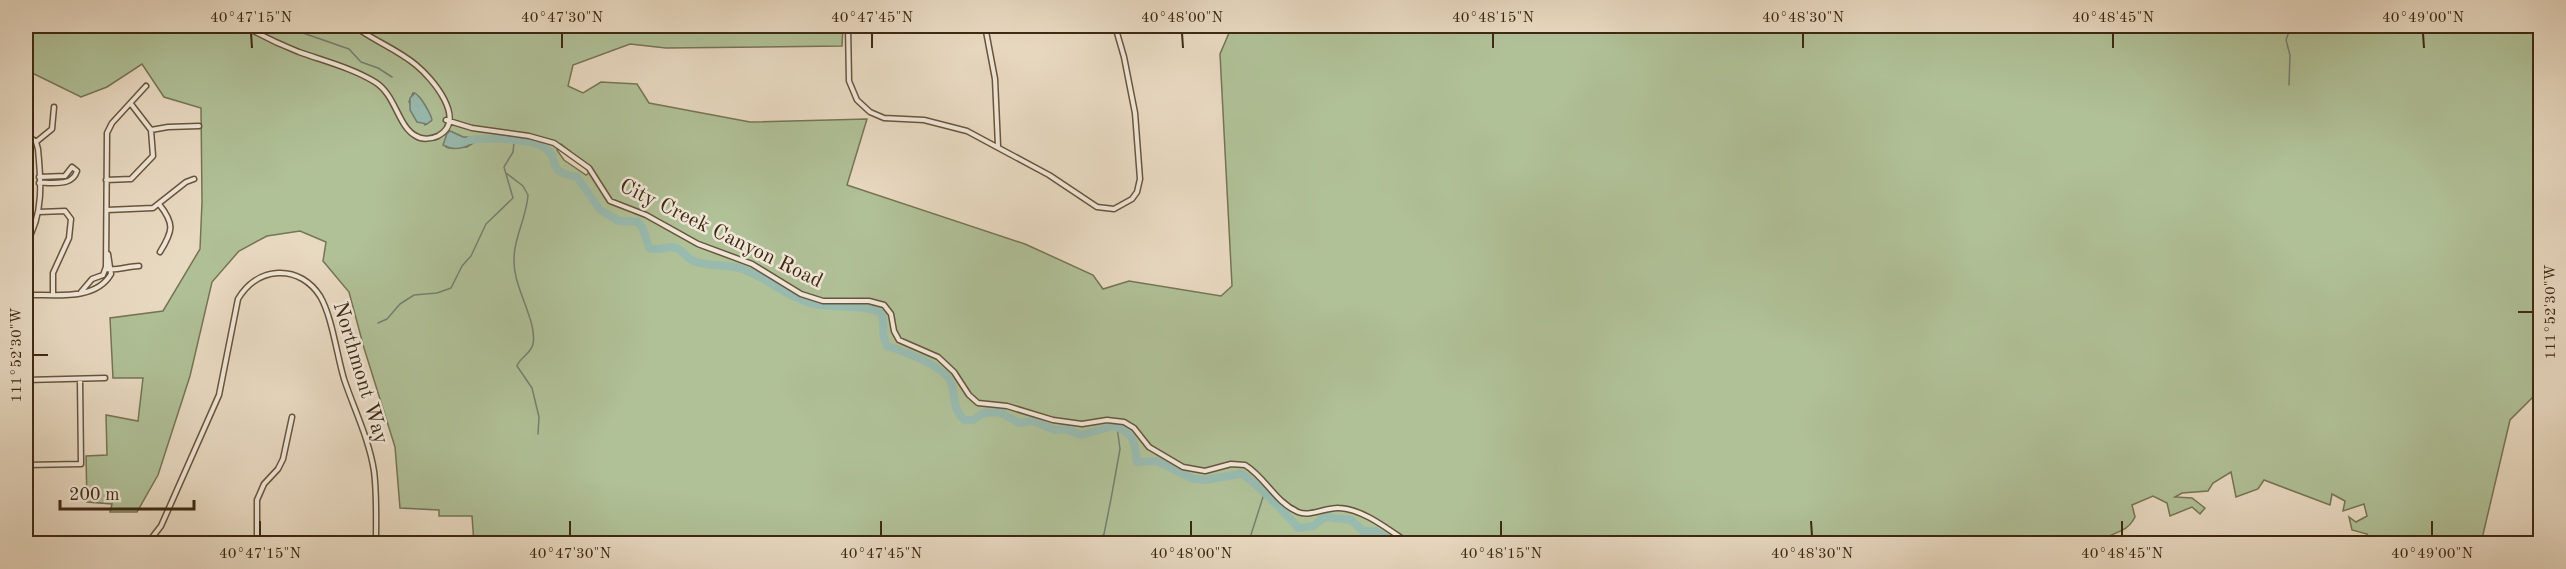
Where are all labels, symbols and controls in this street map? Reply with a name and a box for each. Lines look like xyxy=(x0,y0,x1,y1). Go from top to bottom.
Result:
text: 40°47'15"N xyxy=(210,11,292,26)
text: 40°47'30"N xyxy=(521,11,603,26)
text: 40°47'45"N xyxy=(831,11,913,26)
text: 40°48'00"N xyxy=(1141,11,1223,26)
text: 40°48'15"N xyxy=(1452,11,1534,26)
text: 40°48'30"N xyxy=(1762,11,1844,26)
text: 40°48'45"N xyxy=(2072,11,2154,26)
text: 40°49'00"N xyxy=(2382,11,2464,26)
street label: City Creek Canyon Road xyxy=(616,176,826,292)
text: 111°52'30"W xyxy=(2544,264,2559,360)
street label: Northmont Way xyxy=(328,299,392,447)
text: 111°52'30"W xyxy=(10,307,25,403)
scale bar xyxy=(60,473,194,511)
text: 200 m xyxy=(69,486,120,504)
text: 40°47'15"N xyxy=(219,547,301,562)
text: 40°47'30"N xyxy=(529,547,611,562)
text: 40°47'45"N xyxy=(840,547,922,562)
text: 40°48'00"N xyxy=(1150,547,1232,562)
text: 40°48'15"N xyxy=(1460,547,1542,562)
text: 40°48'30"N xyxy=(1771,547,1853,562)
text: 40°48'45"N xyxy=(2081,547,2163,562)
text: 40°49'00"N xyxy=(2391,547,2473,562)

